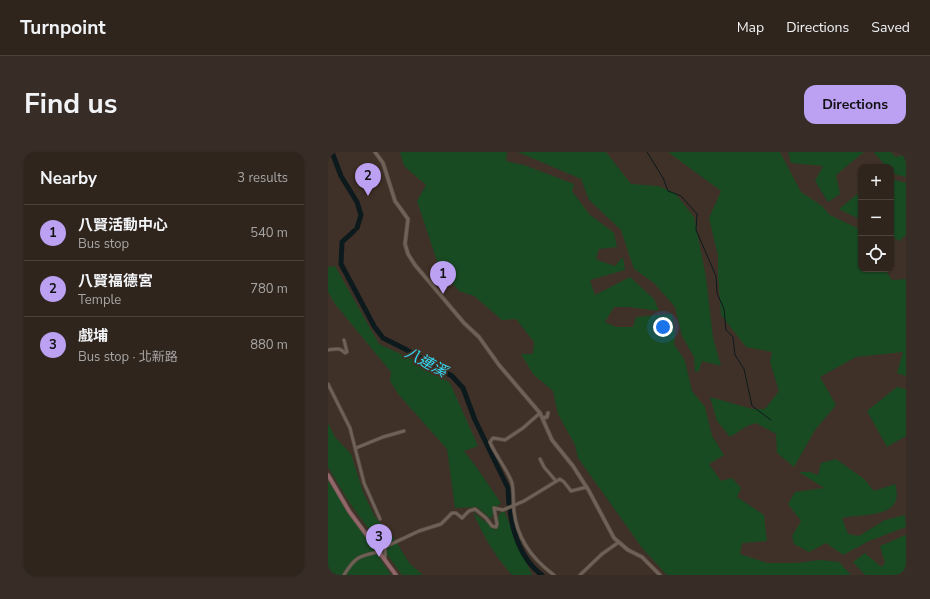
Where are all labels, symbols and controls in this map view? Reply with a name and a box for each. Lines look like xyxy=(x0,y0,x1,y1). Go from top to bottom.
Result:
text: Turnpoint xyxy=(20,15,106,41)
text: Map xyxy=(737,18,764,37)
text: Directions xyxy=(786,18,849,37)
text: Saved xyxy=(871,18,910,37)
text: Find us xyxy=(24,85,118,123)
button: Directions xyxy=(804,85,906,124)
pin: 2 xyxy=(355,163,381,196)
map controls xyxy=(858,164,894,272)
button: + xyxy=(858,164,894,200)
text: Nearby xyxy=(40,167,97,190)
text: 3 results xyxy=(237,169,288,187)
button: − xyxy=(858,200,894,236)
text: 八賢活動中心 xyxy=(78,215,168,235)
text: 1 xyxy=(49,224,57,242)
text: 540 m xyxy=(250,224,288,242)
text: Bus stop xyxy=(78,235,129,253)
button: locate xyxy=(858,236,894,272)
pin: 1 xyxy=(430,261,456,294)
text: 八賢福德宮 xyxy=(78,271,153,291)
text: 2 xyxy=(49,280,57,298)
text: 780 m xyxy=(250,280,288,298)
text: Temple xyxy=(78,291,121,309)
your location xyxy=(653,317,673,337)
text: 戲埔 xyxy=(78,326,108,346)
text: 3 xyxy=(49,336,57,354)
text: 880 m xyxy=(250,336,288,354)
water label: 八連溪 xyxy=(401,342,452,383)
text: Bus stop · 北新路 xyxy=(78,348,178,366)
pin: 3 xyxy=(366,524,392,557)

